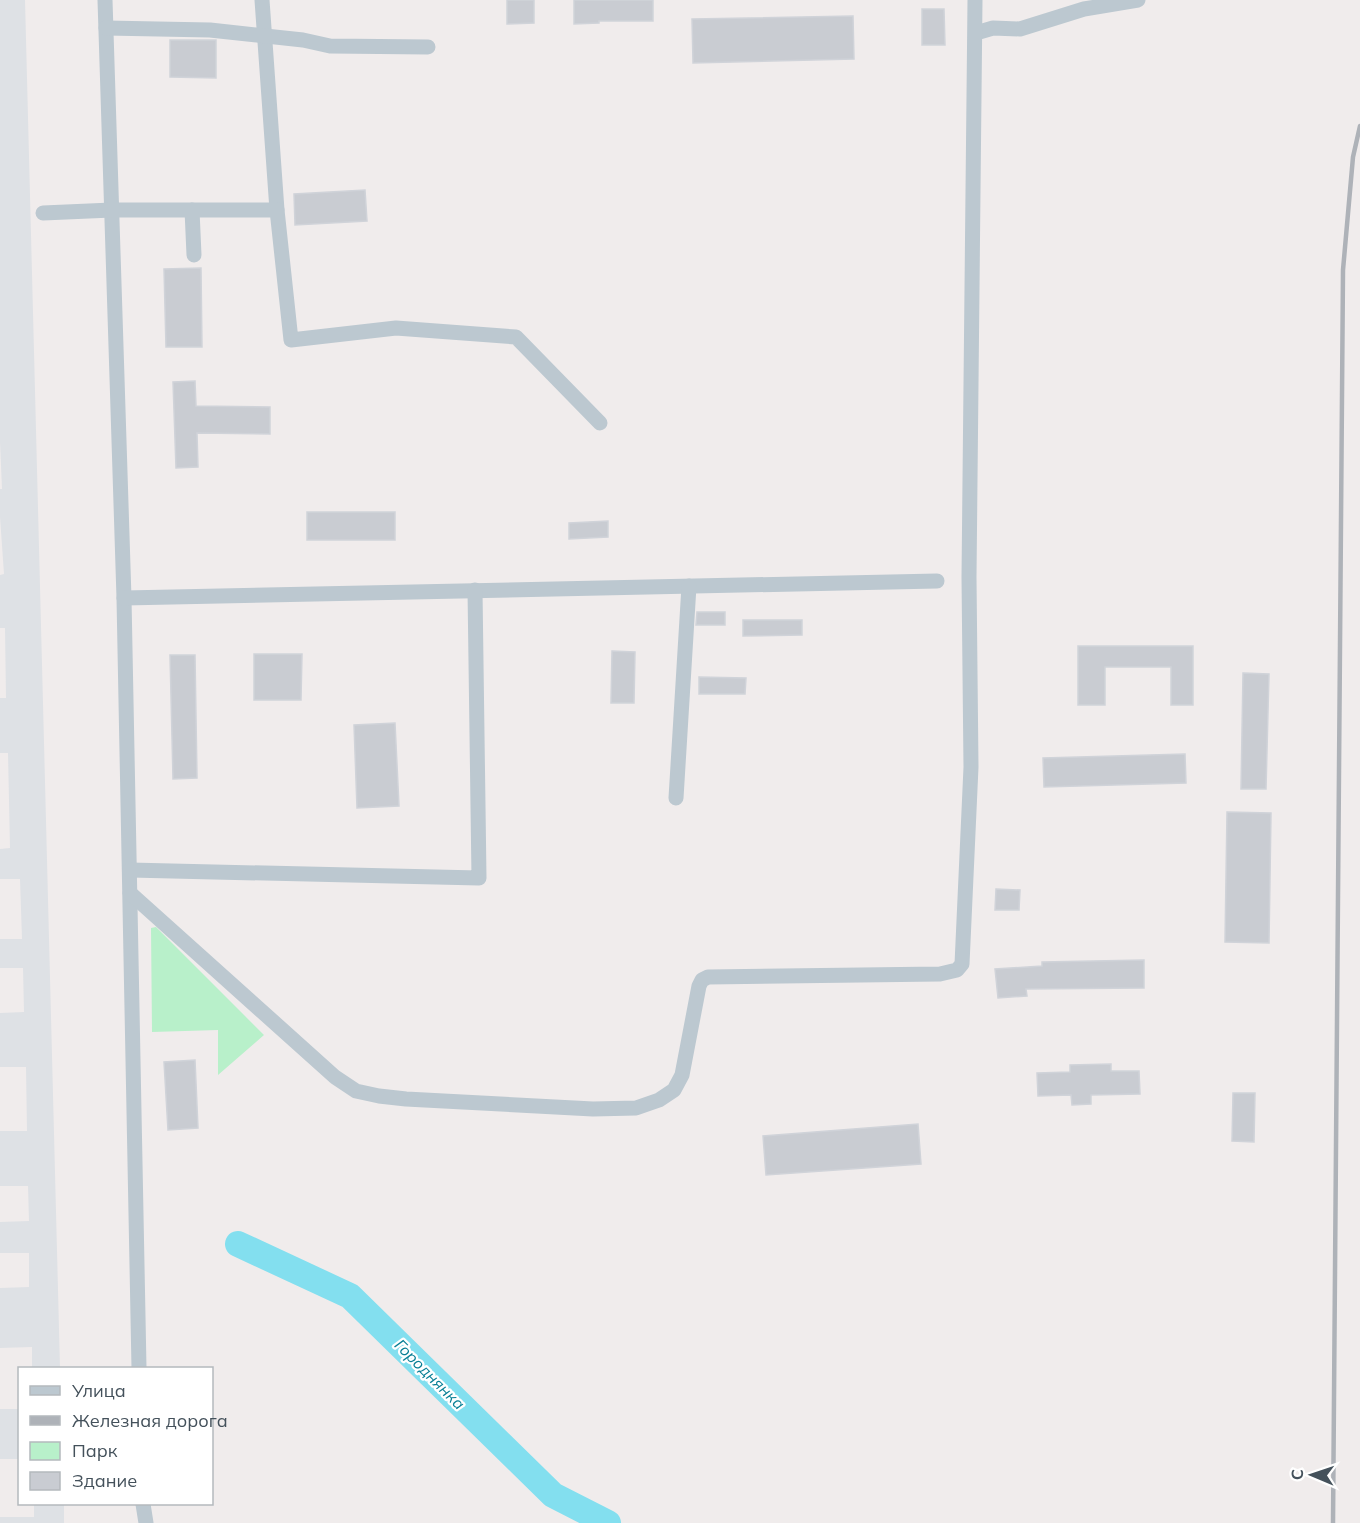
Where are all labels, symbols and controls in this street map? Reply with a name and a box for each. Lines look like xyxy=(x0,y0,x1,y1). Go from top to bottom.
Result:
water label: Городнянка xyxy=(391,1335,470,1414)
legend xyxy=(18,1367,213,1505)
text: Улица xyxy=(71,1379,126,1402)
text: Железная дорога xyxy=(72,1409,228,1432)
text: Парк xyxy=(72,1439,118,1462)
north arrow xyxy=(1282,1445,1342,1505)
text: Здание xyxy=(72,1469,137,1492)
text: С xyxy=(1287,1469,1307,1480)

